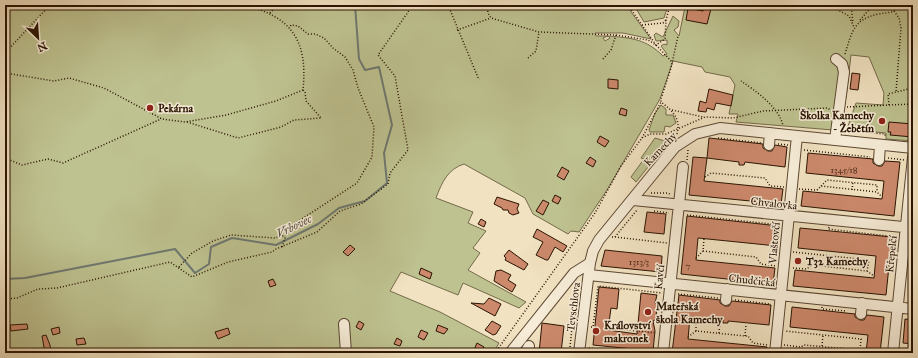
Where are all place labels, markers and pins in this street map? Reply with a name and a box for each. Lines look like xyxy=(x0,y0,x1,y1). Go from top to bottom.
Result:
place label: Pekárna xyxy=(158,102,193,115)
marker: Pekárna xyxy=(145,103,155,113)
place label: Školka Kamechy - Žebětín xyxy=(800,108,875,135)
marker: Školka Kamechy - Žebětín xyxy=(877,116,887,126)
place label: T32 Kamechy xyxy=(805,255,869,269)
marker: T32 Kamechy xyxy=(793,256,803,266)
place label: Mateřská škola Kamechy xyxy=(656,300,723,327)
marker: Mateřská škola Kamechy xyxy=(643,307,653,317)
place label: Království makronek xyxy=(603,319,652,345)
marker: Království makronek xyxy=(591,326,601,336)

